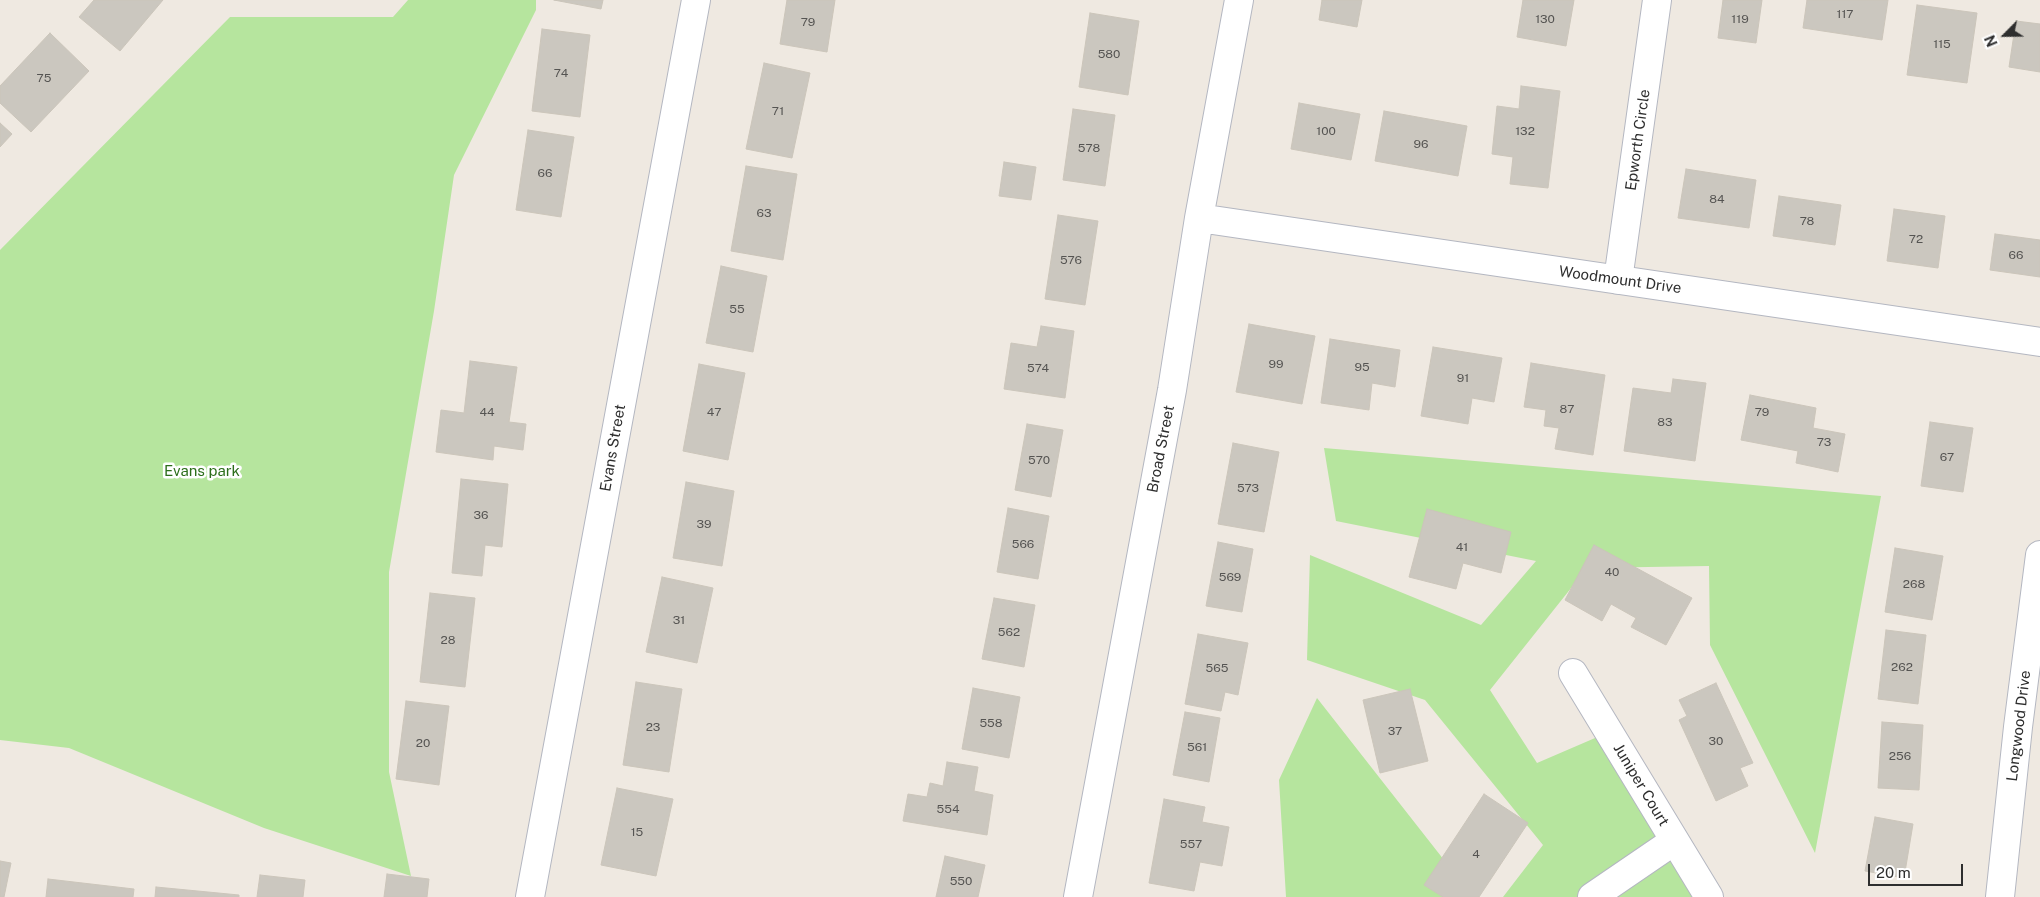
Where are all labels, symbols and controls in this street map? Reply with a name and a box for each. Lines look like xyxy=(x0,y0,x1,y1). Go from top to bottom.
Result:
house number: 117 xyxy=(1837,7,1853,21)
north arrow xyxy=(1980,10,2030,60)
house number: 130 xyxy=(1535,12,1555,26)
house number: 119 xyxy=(1731,12,1749,26)
house number: 79 xyxy=(801,15,815,29)
text: N xyxy=(1982,33,2001,49)
house number: 115 xyxy=(1933,37,1951,51)
house number: 580 xyxy=(1098,47,1120,61)
house number: 74 xyxy=(554,66,568,80)
house number: 75 xyxy=(37,71,51,85)
street label: Epworth Circle xyxy=(1622,88,1654,192)
house number: 71 xyxy=(772,104,784,118)
house number: 100 xyxy=(1316,124,1336,138)
house number: 132 xyxy=(1515,124,1535,138)
house number: 96 xyxy=(1414,137,1428,151)
house number: 578 xyxy=(1078,141,1100,155)
house number: 66 xyxy=(538,166,552,180)
house number: 84 xyxy=(1709,192,1725,206)
house number: 63 xyxy=(757,206,771,220)
house number: 78 xyxy=(1800,214,1814,228)
house number: 72 xyxy=(1909,232,1923,246)
house number: 66 xyxy=(2009,248,2023,262)
house number: 576 xyxy=(1060,253,1082,267)
street label: Woodmount Drive xyxy=(1558,262,1682,298)
house number: 55 xyxy=(729,302,745,316)
house number: 99 xyxy=(1269,357,1283,371)
house number: 95 xyxy=(1354,360,1370,374)
house number: 574 xyxy=(1027,361,1049,375)
house number: 91 xyxy=(1457,371,1469,385)
house number: 87 xyxy=(1560,402,1574,416)
street label: Evans Street xyxy=(596,403,630,493)
street label: Broad Street xyxy=(1144,404,1178,494)
house number: 44 xyxy=(479,405,495,419)
house number: 47 xyxy=(707,405,721,419)
house number: 79 xyxy=(1755,405,1769,419)
house number: 83 xyxy=(1657,415,1673,429)
house number: 73 xyxy=(1817,435,1831,449)
house number: 67 xyxy=(1940,450,1954,464)
house number: 570 xyxy=(1028,453,1050,467)
park label: Evans park xyxy=(164,462,240,480)
house number: 573 xyxy=(1237,481,1259,495)
house number: 36 xyxy=(474,508,488,522)
house number: 39 xyxy=(697,517,711,531)
house number: 566 xyxy=(1012,537,1034,551)
house number: 41 xyxy=(1456,540,1468,554)
house number: 40 xyxy=(1605,565,1619,579)
house number: 569 xyxy=(1219,570,1241,584)
house number: 268 xyxy=(1903,577,1925,591)
house number: 31 xyxy=(673,613,685,627)
house number: 562 xyxy=(998,625,1020,639)
house number: 28 xyxy=(441,633,455,647)
house number: 262 xyxy=(1891,660,1913,674)
house number: 565 xyxy=(1206,661,1228,675)
street label: Longwood Drive xyxy=(2003,669,2035,783)
house number: 558 xyxy=(979,716,1003,730)
house number: 23 xyxy=(646,720,660,734)
house number: 37 xyxy=(1388,724,1402,738)
house number: 30 xyxy=(1709,734,1723,748)
house number: 20 xyxy=(416,736,430,750)
house number: 561 xyxy=(1187,740,1207,754)
street label: Juniper Court xyxy=(1609,740,1673,830)
house number: 256 xyxy=(1889,749,1911,763)
house number: 554 xyxy=(937,802,959,816)
house number: 15 xyxy=(631,825,643,839)
house number: 557 xyxy=(1180,837,1202,851)
house number: 4 xyxy=(1472,847,1480,861)
scale bar xyxy=(1870,854,1965,886)
text: 20 m xyxy=(1876,864,1911,881)
house number: 550 xyxy=(950,874,972,888)

